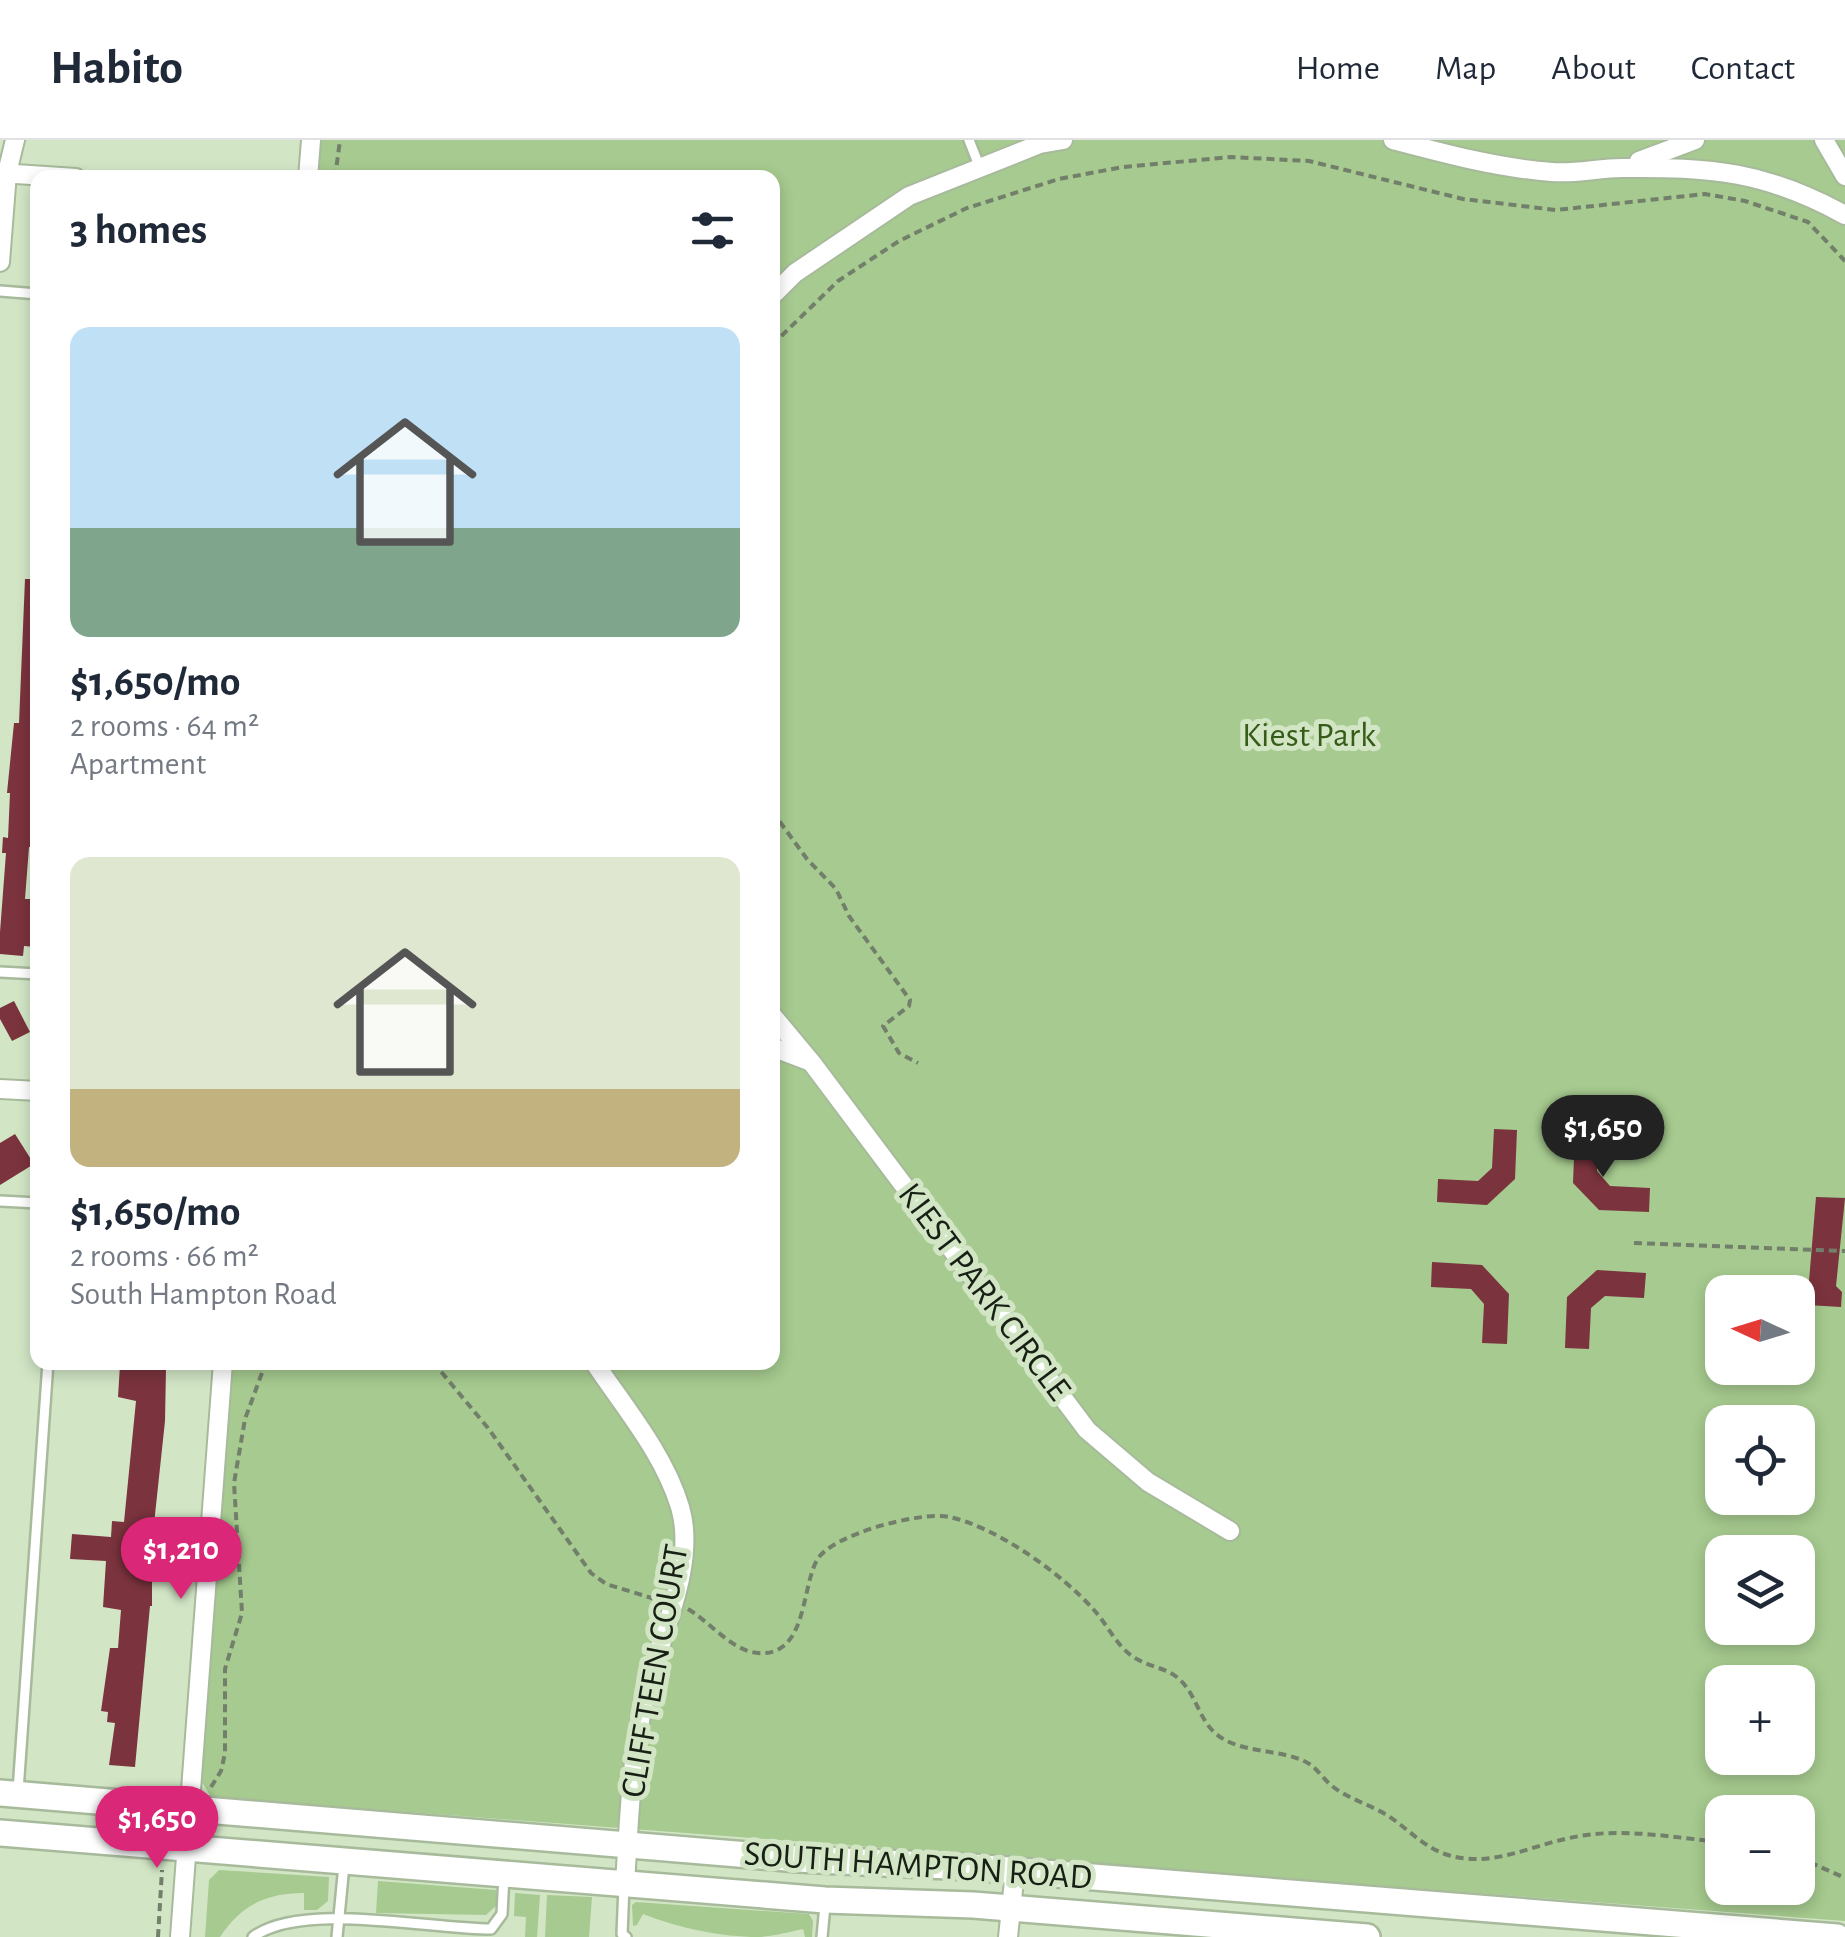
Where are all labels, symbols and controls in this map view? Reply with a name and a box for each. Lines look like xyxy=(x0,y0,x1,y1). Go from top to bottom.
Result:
text: Habito xyxy=(50,45,183,93)
text: Home xyxy=(1296,51,1380,86)
text: Map xyxy=(1435,51,1496,86)
text: About xyxy=(1551,51,1636,86)
text: Contact xyxy=(1691,51,1795,86)
icon: filters xyxy=(685,203,740,258)
text: 3 homes xyxy=(70,209,207,251)
icon: home xyxy=(315,392,495,572)
text: $1,650/mo xyxy=(70,661,241,703)
text: 2 rooms · 64 m² xyxy=(70,710,259,742)
park label: Kiest Park xyxy=(1242,718,1376,753)
text: Apartment xyxy=(70,748,206,780)
icon: home xyxy=(315,922,495,1102)
pin: $1,650 xyxy=(1522,1095,1684,1180)
text: $1,650 xyxy=(1563,1111,1643,1143)
street label: KIEST PARK CIRCLE xyxy=(891,1177,1077,1407)
text: $1,650/mo xyxy=(70,1191,241,1233)
text: 2 rooms · 66 m² xyxy=(70,1240,259,1272)
north arrow xyxy=(1705,1275,1815,1385)
map controls xyxy=(1705,1275,1815,1905)
text: South Hampton Road xyxy=(70,1278,337,1310)
button: locate xyxy=(1705,1405,1815,1515)
pin: $1,210 xyxy=(100,1517,262,1602)
text: $1,210 xyxy=(143,1533,219,1565)
button: layers xyxy=(1705,1535,1815,1645)
street label: CLIFF TEEN COURT xyxy=(615,1542,695,1800)
button: + xyxy=(1705,1665,1815,1775)
pin: $1,650 xyxy=(76,1786,238,1871)
button: − xyxy=(1705,1795,1815,1905)
text: $1,650 xyxy=(117,1802,197,1834)
street label: SOUTH HAMPTON ROAD xyxy=(743,1836,1093,1896)

